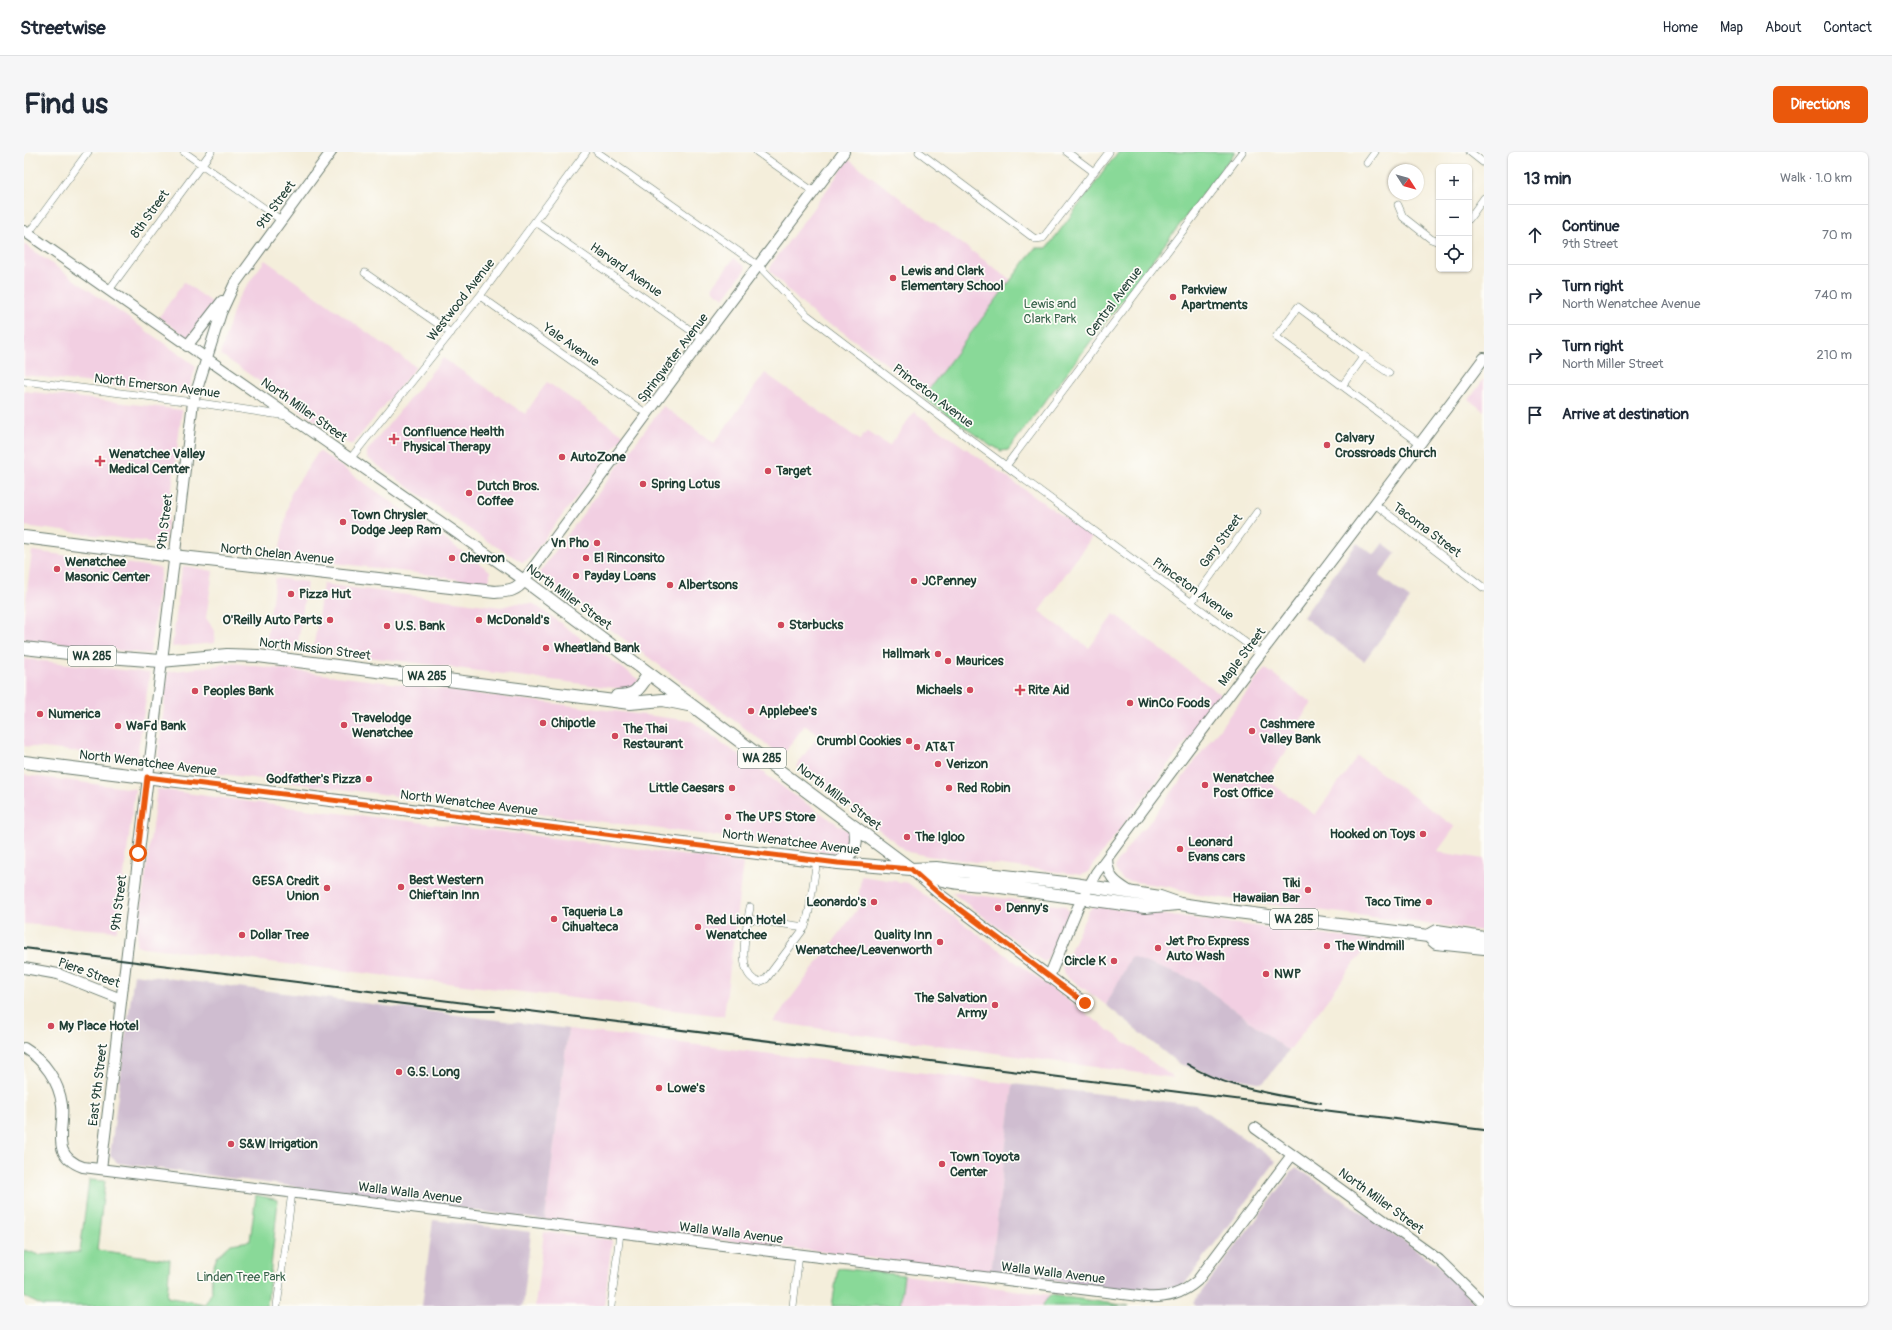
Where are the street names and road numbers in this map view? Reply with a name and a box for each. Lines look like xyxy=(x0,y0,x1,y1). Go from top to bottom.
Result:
street label: 9th Street xyxy=(253,177,299,232)
street label: 8th Street xyxy=(127,186,173,241)
street label: Harvard Avenue xyxy=(587,239,666,301)
street label: Westwood Avenue xyxy=(424,255,499,345)
street label: Central Avenue xyxy=(1083,263,1146,340)
street label: Springwater Avenue xyxy=(634,310,712,406)
street label: Yale Avenue xyxy=(539,319,603,371)
street label: Princeton Avenue xyxy=(890,361,977,432)
street label: North Emerson Avenue xyxy=(93,370,221,402)
street label: North Miller Street xyxy=(258,374,351,446)
street label: 9th Street xyxy=(154,492,176,551)
street label: Tacoma Street xyxy=(1390,499,1465,561)
street label: Gary Street xyxy=(1196,510,1246,571)
street label: North Chelan Avenue xyxy=(219,540,335,568)
street label: Princeton Avenue xyxy=(1149,554,1237,624)
street label: North Miller Street xyxy=(523,561,615,634)
street label: Maple Street xyxy=(1215,624,1270,689)
street label: North Mission Street xyxy=(258,634,373,664)
road number: WA 285 xyxy=(68,646,116,666)
road number: WA 285 xyxy=(403,666,451,686)
street label: North Wenatchee Avenue xyxy=(78,747,218,779)
road number: WA 285 xyxy=(738,748,786,768)
street label: North Miller Street xyxy=(794,760,885,834)
street label: North Wenatchee Avenue xyxy=(399,787,539,819)
street label: North Wenatchee Avenue xyxy=(721,826,861,858)
street label: 9th Street xyxy=(108,873,130,932)
road number: WA 285 xyxy=(1270,909,1318,929)
street label: Piere Street xyxy=(56,954,123,992)
street label: East 9th Street xyxy=(85,1042,111,1127)
street label: North Miller Street xyxy=(1335,1165,1427,1238)
street label: Walla Walla Avenue xyxy=(357,1179,463,1207)
street label: Walla Walla Avenue xyxy=(678,1219,784,1247)
street label: Walla Walla Avenue xyxy=(1000,1259,1106,1287)

